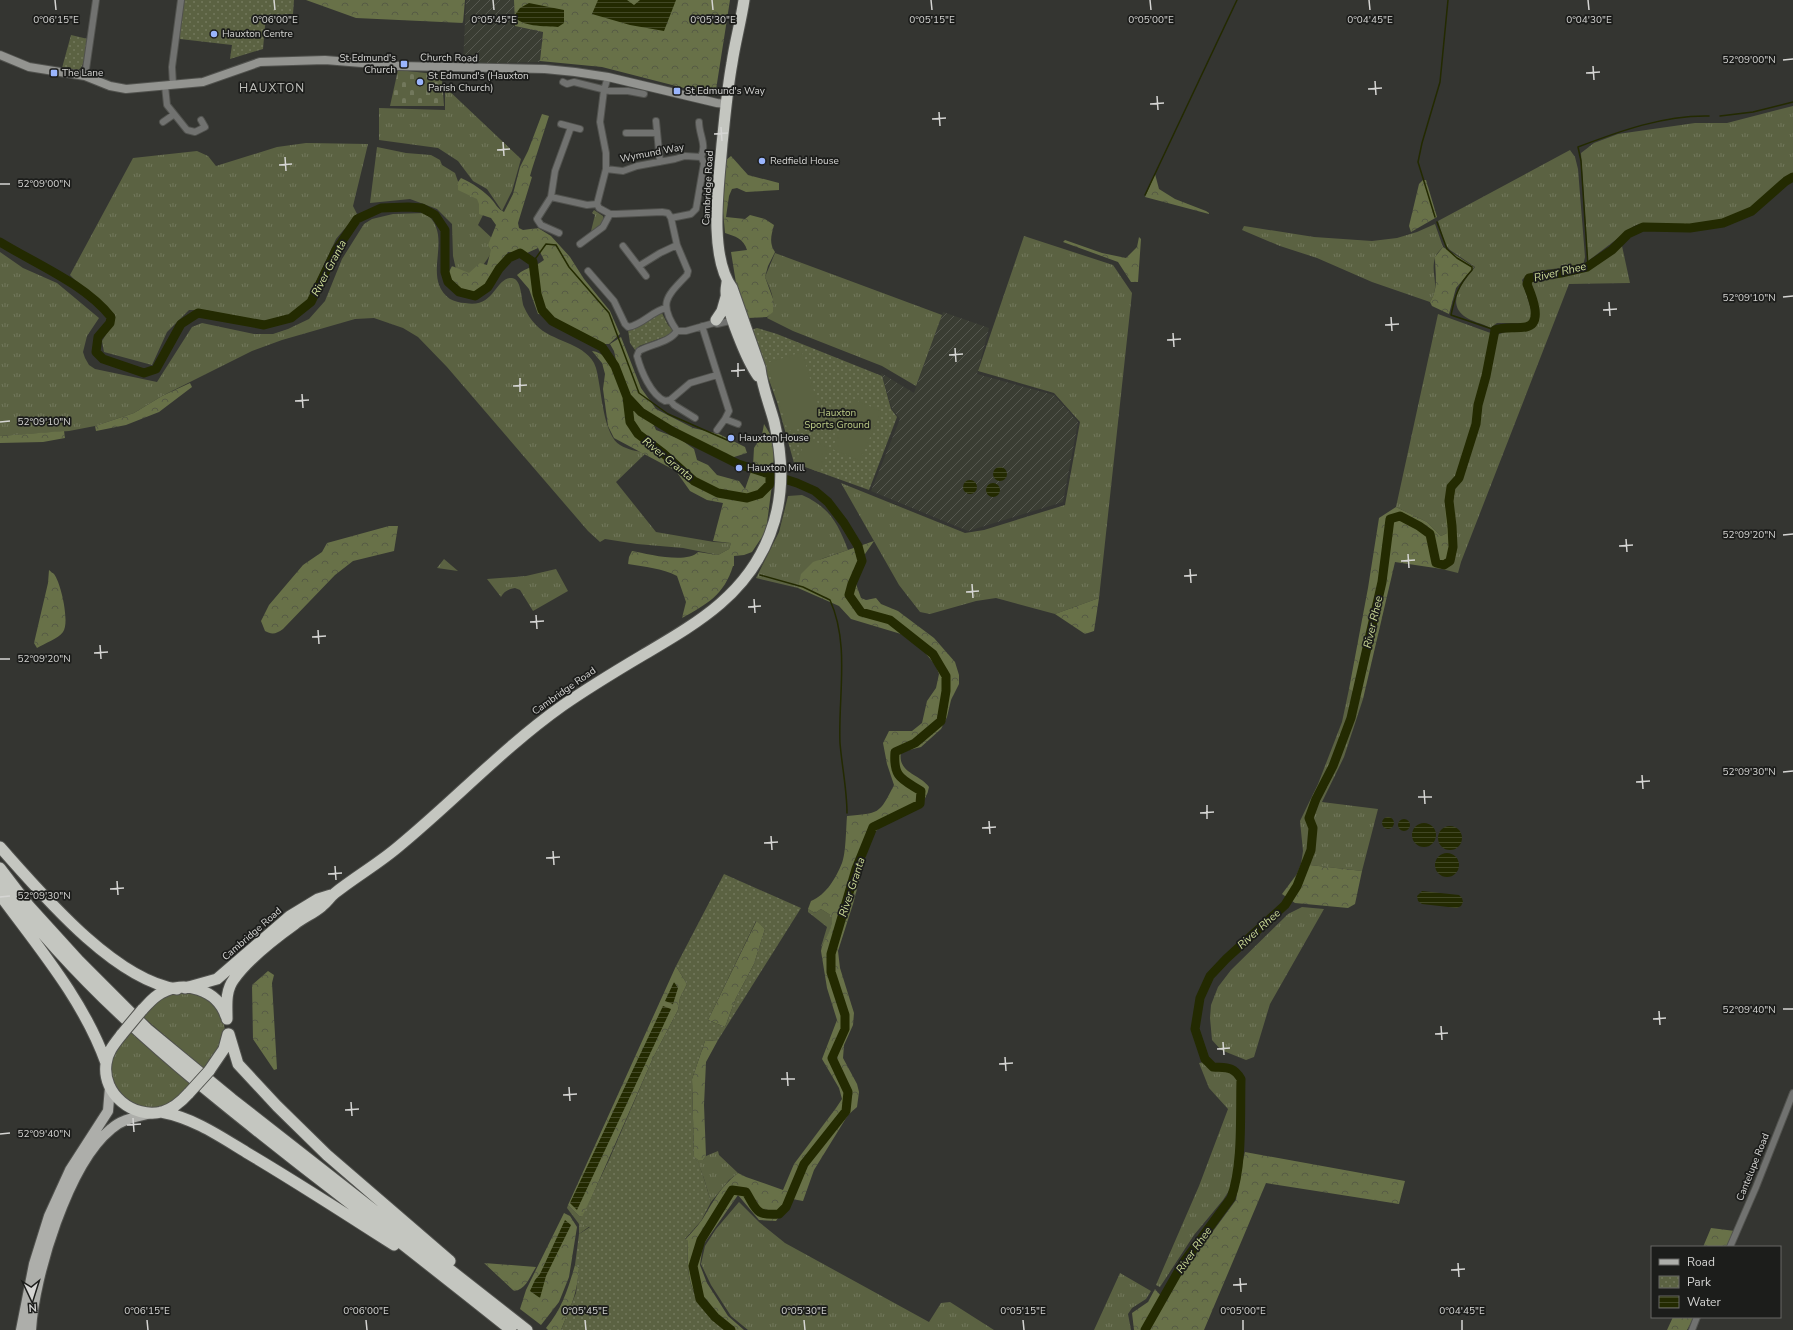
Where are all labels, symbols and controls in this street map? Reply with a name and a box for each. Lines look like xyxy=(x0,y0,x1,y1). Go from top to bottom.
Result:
text: 0°06'15"E xyxy=(33,13,79,27)
text: 0°06'00"E xyxy=(252,13,298,27)
text: 0°05'45"E xyxy=(471,13,517,27)
text: 0°05'30"E xyxy=(690,13,736,27)
text: 0°05'15"E xyxy=(909,13,955,27)
text: 0°05'00"E xyxy=(1128,13,1174,27)
text: 0°04'45"E xyxy=(1347,13,1393,27)
text: 0°04'30"E xyxy=(1566,13,1612,27)
place label: Hauxton Centre xyxy=(222,27,293,41)
marker: Hauxton Centre xyxy=(209,29,219,39)
street label: Church Road xyxy=(420,50,478,66)
place label: St Edmund's Church xyxy=(339,51,396,77)
text: 52°09'00"N xyxy=(1722,53,1776,67)
marker: St Edmund's Church xyxy=(399,59,409,69)
place label: The Lane xyxy=(62,66,103,80)
marker: The Lane xyxy=(49,68,59,78)
place label: St Edmund's (Hauxton Parish Church) xyxy=(428,69,529,95)
marker: St Edmund's (Hauxton Parish Church) xyxy=(415,77,425,87)
district label: HAUXTON xyxy=(239,80,305,96)
place label: St Edmund's Way xyxy=(685,84,766,98)
marker: St Edmund's Way xyxy=(672,86,682,96)
street label: Wymund Way xyxy=(619,140,686,166)
street label: Cambridge Road xyxy=(699,150,717,226)
place label: Redfield House xyxy=(770,154,839,168)
marker: Redfield House xyxy=(757,156,767,166)
text: 52°09'00"N xyxy=(17,177,71,191)
water label: River Granta xyxy=(308,237,350,299)
water label: River Rhee xyxy=(1532,259,1588,285)
text: 52°09'10"N xyxy=(1722,291,1776,305)
park label: Hauxton Sports Ground xyxy=(804,406,870,432)
text: 52°09'10"N xyxy=(17,415,71,429)
place label: Hauxton House xyxy=(739,431,809,445)
marker: Hauxton House xyxy=(726,433,736,443)
water label: River Granta xyxy=(639,434,697,484)
place label: Hauxton Mill xyxy=(747,461,805,475)
marker: Hauxton Mill xyxy=(734,463,744,473)
text: 52°09'20"N xyxy=(1722,528,1776,542)
water label: River Rhee xyxy=(1360,594,1386,650)
text: 52°09'20"N xyxy=(17,652,71,666)
street label: Cambridge Road xyxy=(529,664,599,718)
text: 52°09'30"N xyxy=(1722,765,1776,779)
water label: River Granta xyxy=(835,855,869,919)
text: 52°09'30"N xyxy=(17,889,71,903)
street label: Cambridge Road xyxy=(219,904,285,964)
water label: River Rhee xyxy=(1234,905,1284,952)
text: 52°09'40"N xyxy=(1722,1003,1776,1017)
text: 52°09'40"N xyxy=(17,1127,71,1141)
street label: Cantelupe Road xyxy=(1733,1131,1773,1203)
water label: River Rhee xyxy=(1173,1224,1216,1276)
legend xyxy=(1651,1246,1781,1318)
text: Road xyxy=(1687,1254,1715,1270)
text: Park xyxy=(1687,1274,1712,1290)
north arrow xyxy=(12,1278,52,1318)
text: Water xyxy=(1687,1294,1721,1310)
text: N xyxy=(28,1300,37,1315)
text: 0°06'15"E xyxy=(124,1304,170,1318)
text: 0°06'00"E xyxy=(343,1304,389,1318)
text: 0°05'45"E xyxy=(562,1304,608,1318)
text: 0°05'30"E xyxy=(781,1304,827,1318)
text: 0°05'15"E xyxy=(1000,1304,1046,1318)
text: 0°05'00"E xyxy=(1220,1304,1266,1318)
text: 0°04'45"E xyxy=(1439,1304,1485,1318)

